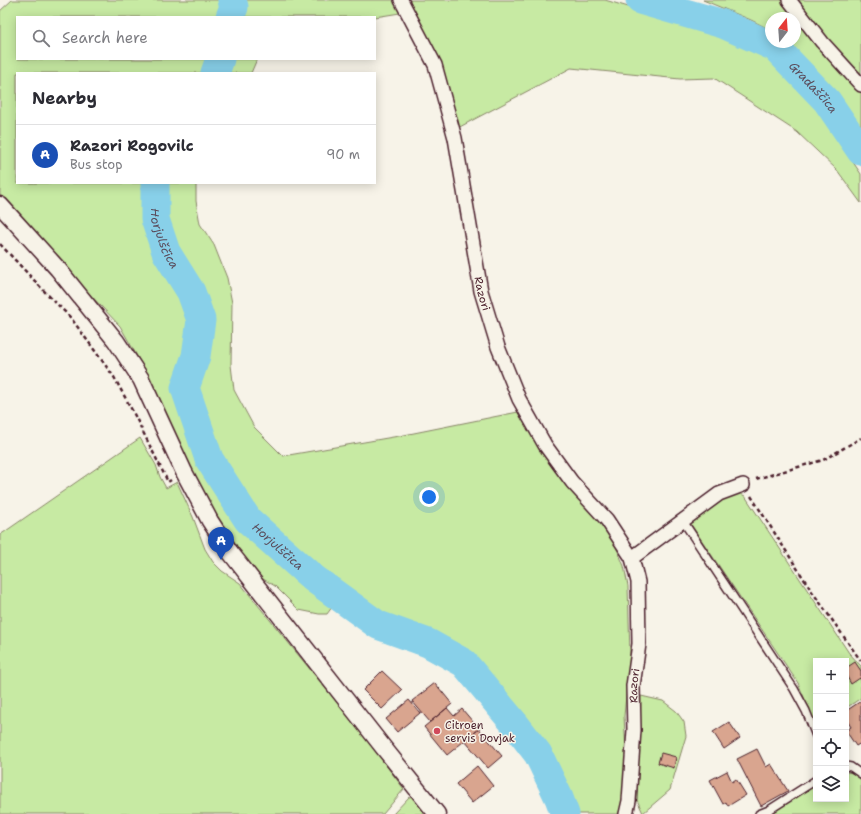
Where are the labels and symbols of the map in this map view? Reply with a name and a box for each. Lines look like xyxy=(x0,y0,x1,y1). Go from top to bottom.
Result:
north arrow xyxy=(765,12,801,48)
water label: Gradaščica xyxy=(785,58,841,117)
water label: Horjulščica xyxy=(147,208,182,272)
street label: Razori xyxy=(471,275,494,313)
your location xyxy=(419,487,439,507)
water label: Horjulščica xyxy=(249,519,307,574)
pin: A xyxy=(208,527,234,560)
street label: Razori xyxy=(625,667,643,703)
place label: Citroen servis Dovjak xyxy=(445,718,515,746)
marker: Citroen servis Dovjak xyxy=(432,726,442,736)

